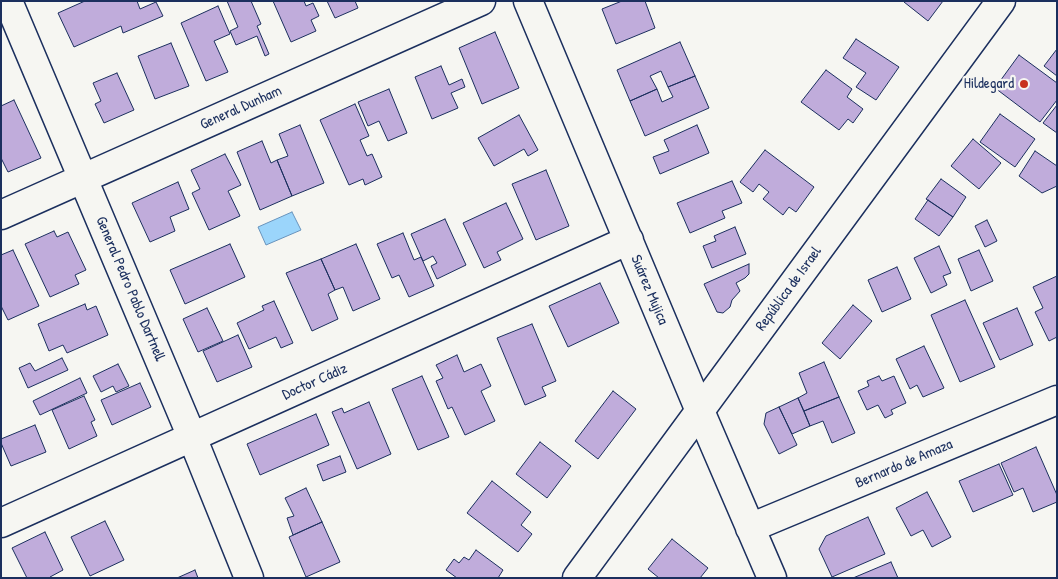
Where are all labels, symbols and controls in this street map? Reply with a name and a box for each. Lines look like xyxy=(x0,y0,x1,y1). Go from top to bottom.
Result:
place label: Hildegard xyxy=(964,75,1014,93)
marker: Hildegard xyxy=(1018,78,1030,90)
street label: General Dunham xyxy=(197,82,285,134)
street label: General Pedro Pablo Dartnell xyxy=(91,214,169,364)
street label: República de Israel xyxy=(752,243,826,335)
street label: Suárez Mujica xyxy=(626,252,672,328)
street label: Doctor Cádiz xyxy=(280,360,350,404)
street label: Bernardo de Amaza xyxy=(853,435,955,493)

